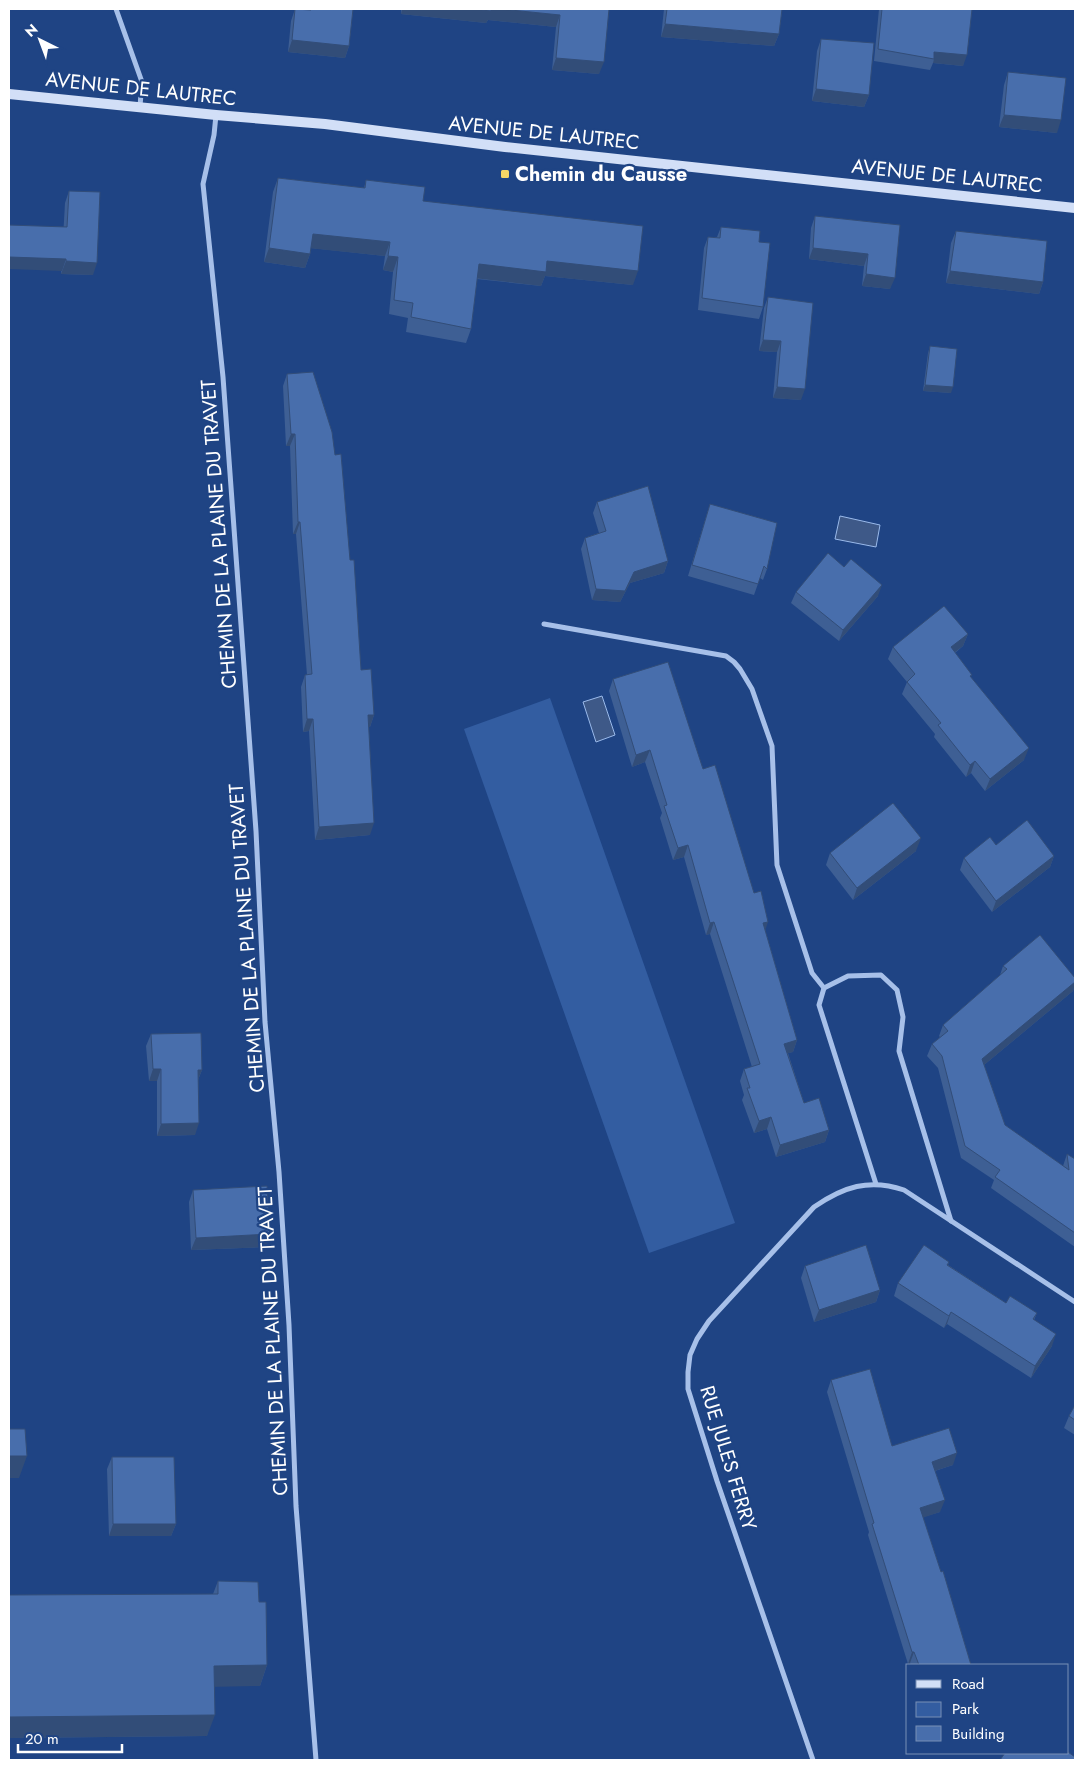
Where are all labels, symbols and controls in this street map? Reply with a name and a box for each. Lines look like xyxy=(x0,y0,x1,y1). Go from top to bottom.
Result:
north arrow xyxy=(15,15,65,65)
text: N xyxy=(20,19,42,41)
street label: AVENUE DE LAUTREC xyxy=(44,65,238,113)
street label: AVENUE DE LAUTREC xyxy=(447,109,641,157)
street label: AVENUE DE LAUTREC xyxy=(850,152,1044,200)
place label: Chemin du Causse xyxy=(515,160,687,189)
marker: Chemin du Causse xyxy=(499,168,511,180)
street label: CHEMIN DE LA PLAINE DU TRAVET xyxy=(194,378,244,689)
street label: CHEMIN DE LA PLAINE DU TRAVET xyxy=(222,782,272,1093)
street label: CHEMIN DE LA PLAINE DU TRAVET xyxy=(250,1185,296,1496)
street label: RUE JULES FERRY xyxy=(692,1382,764,1535)
legend xyxy=(906,1664,1069,1754)
text: Road xyxy=(952,1673,984,1695)
text: Park xyxy=(952,1698,979,1720)
scale bar xyxy=(18,1722,121,1754)
text: Building xyxy=(952,1723,1004,1745)
text: 20 m xyxy=(25,1728,59,1750)

